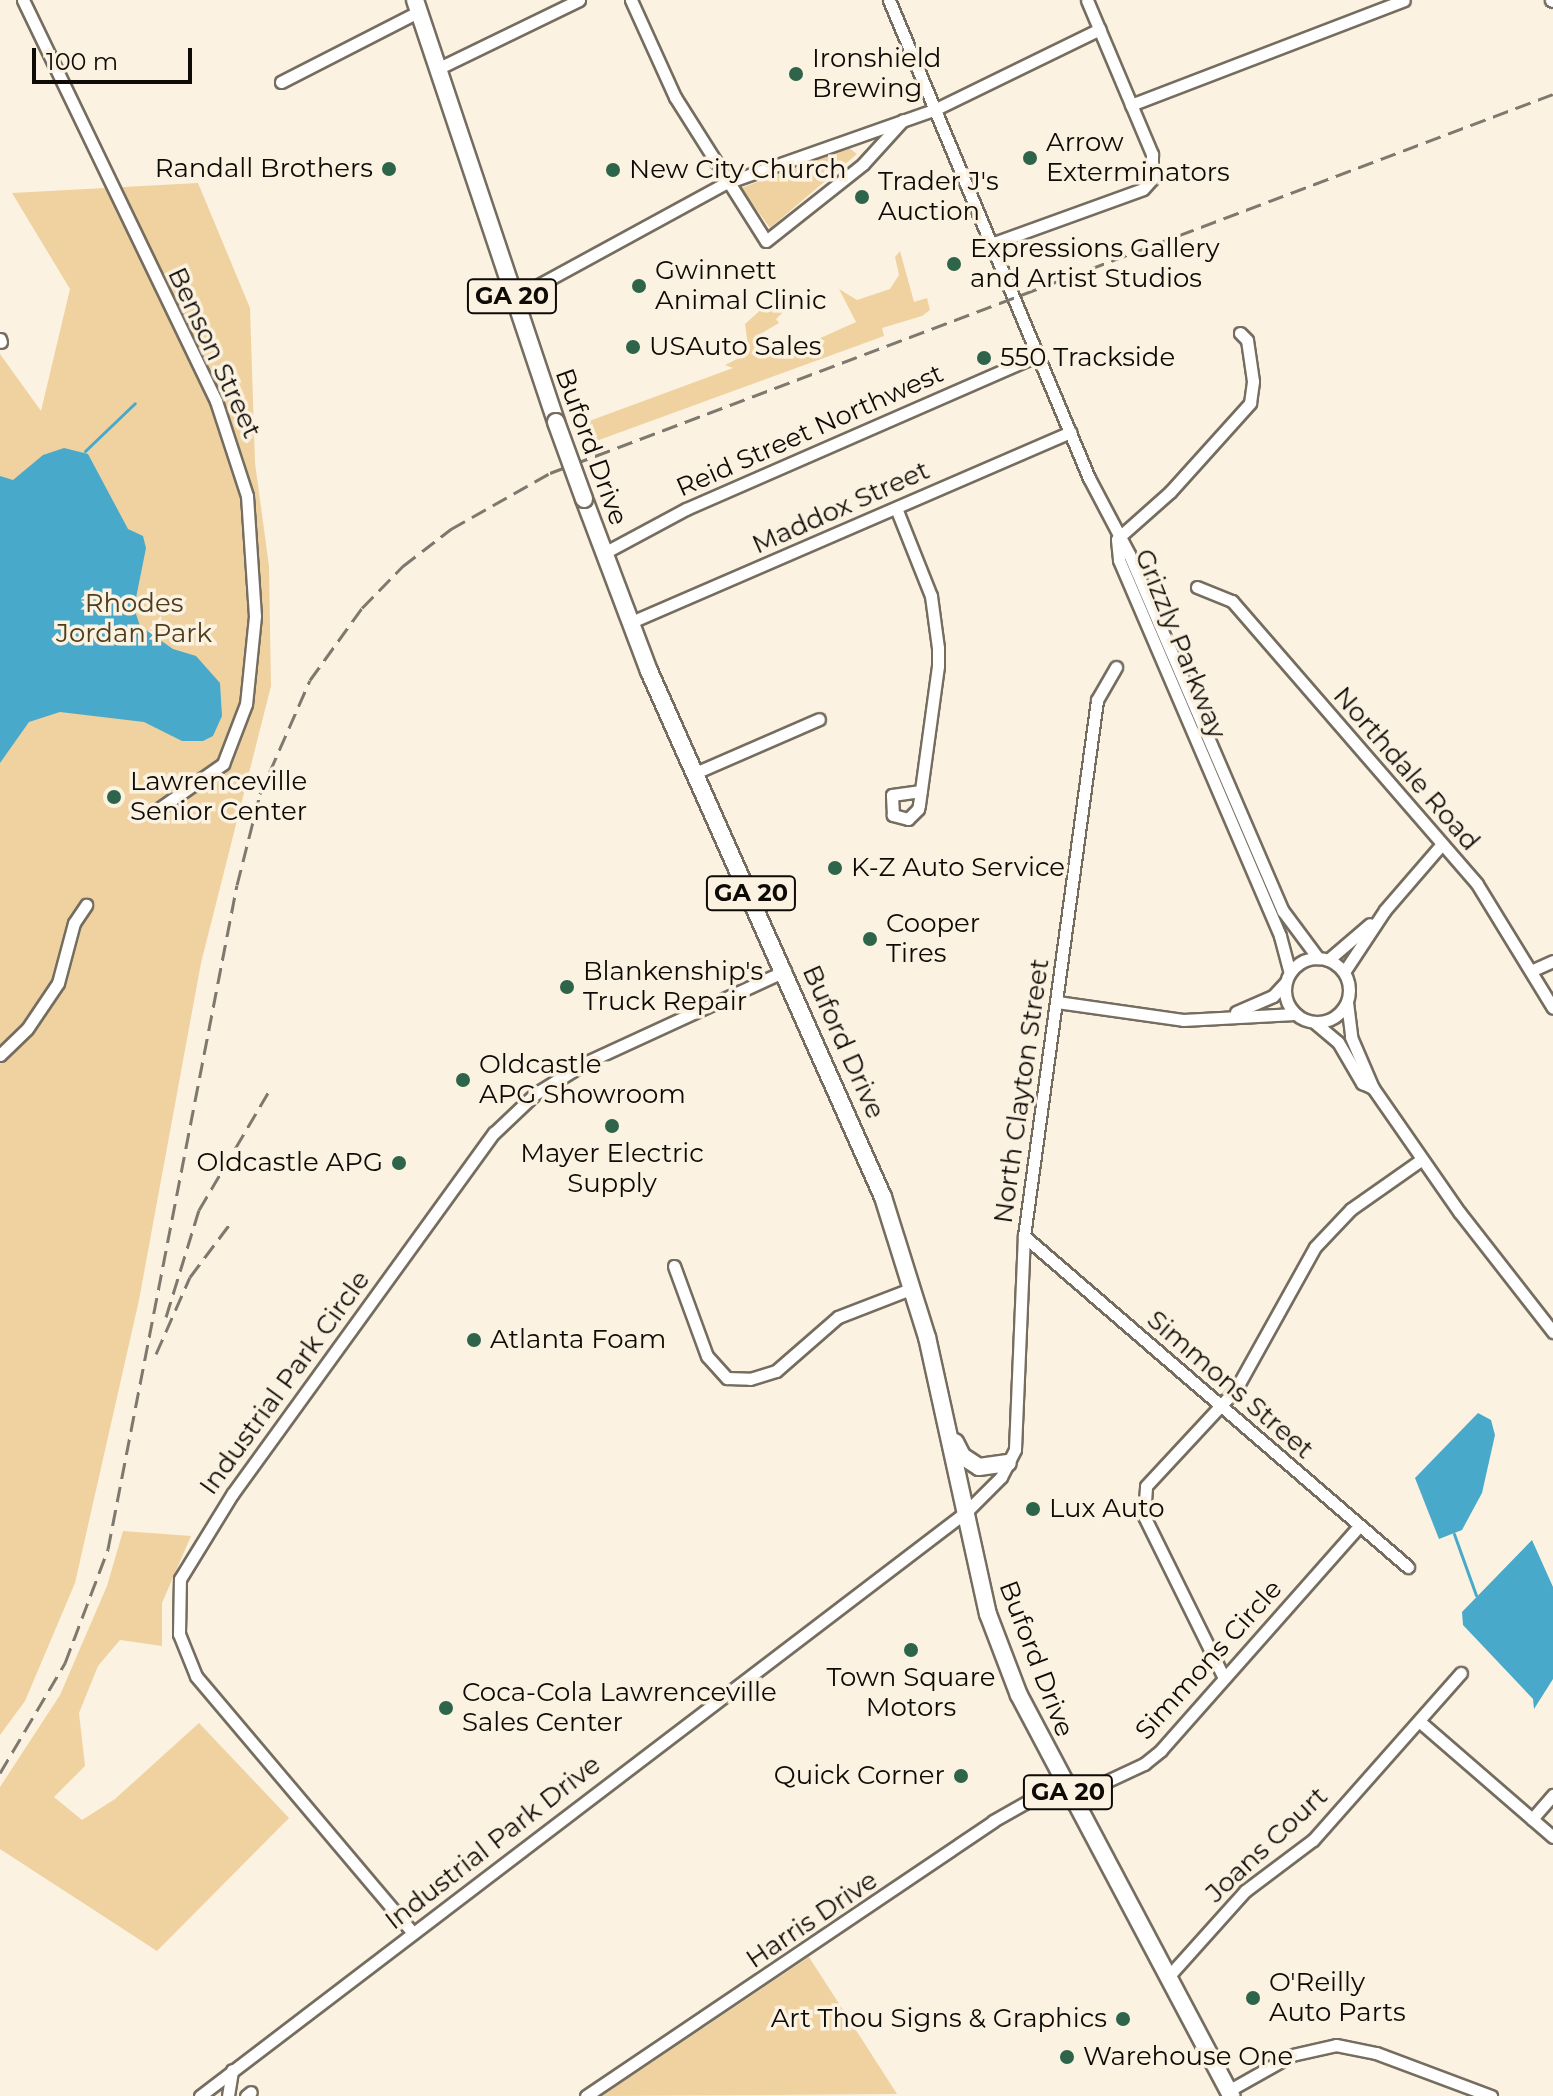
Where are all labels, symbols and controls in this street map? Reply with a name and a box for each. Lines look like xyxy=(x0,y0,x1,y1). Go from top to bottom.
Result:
scale bar xyxy=(36,32,196,82)
place label: Ironshield Brewing xyxy=(812,43,941,104)
text: 100 m xyxy=(46,47,118,76)
marker: Ironshield Brewing xyxy=(787,65,805,83)
place label: Arrow Exterminators xyxy=(1046,127,1230,188)
marker: Arrow Exterminators xyxy=(1021,149,1039,167)
place label: Randall Brothers xyxy=(155,153,373,185)
place label: New City Church xyxy=(629,154,847,186)
marker: Randall Brothers xyxy=(380,160,398,178)
marker: New City Church xyxy=(604,161,622,179)
place label: Trader J's Auction xyxy=(878,166,999,228)
marker: Trader J's Auction xyxy=(853,188,871,206)
place label: Expressions Gallery and Artist Studios xyxy=(970,233,1220,294)
place label: Gwinnett Animal Clinic xyxy=(655,255,827,316)
marker: Expressions Gallery and Artist Studios xyxy=(945,255,963,273)
street label: Benson Street xyxy=(161,263,267,443)
road number: GA 20 xyxy=(466,276,558,316)
marker: Gwinnett Animal Clinic xyxy=(630,277,648,295)
place label: USAuto Sales xyxy=(649,331,821,363)
marker: USAuto Sales xyxy=(624,338,642,356)
place label: 550 Trackside xyxy=(1000,342,1175,374)
marker: 550 Trackside xyxy=(975,349,993,367)
street label: Reid Street Northwest xyxy=(672,358,948,504)
street label: Buford Drive xyxy=(548,364,634,530)
street label: Maddox Street xyxy=(748,455,934,561)
street label: Grizzly Parkway xyxy=(1128,545,1232,743)
park label: Rhodes Jordan Park xyxy=(56,588,212,650)
street label: Northdale Road xyxy=(1326,681,1486,857)
place label: Lawrenceville Senior Center xyxy=(130,766,307,828)
marker: Lawrenceville Senior Center xyxy=(105,788,123,806)
place label: K-Z Auto Service xyxy=(851,852,1065,884)
marker: K-Z Auto Service xyxy=(826,859,844,877)
road number: GA 20 xyxy=(705,873,797,913)
place label: Cooper Tires xyxy=(886,908,980,970)
marker: Cooper Tires xyxy=(861,930,879,948)
place label: Blankenship's Truck Repair xyxy=(583,956,763,1018)
street label: North Clayton Street xyxy=(988,957,1056,1225)
street label: Buford Drive xyxy=(795,960,891,1124)
marker: Blankenship's Truck Repair xyxy=(558,978,576,996)
place label: Oldcastle APG Showroom xyxy=(479,1049,686,1110)
marker: Oldcastle APG Showroom xyxy=(454,1071,472,1089)
marker: Mayer Electric Supply xyxy=(603,1117,621,1135)
place label: Mayer Electric Supply xyxy=(520,1138,704,1200)
place label: Oldcastle APG xyxy=(196,1147,383,1179)
marker: Oldcastle APG xyxy=(390,1154,408,1172)
street label: Industrial Park Circle xyxy=(193,1265,377,1501)
street label: Simmons Street xyxy=(1140,1304,1320,1466)
place label: Atlanta Foam xyxy=(490,1324,666,1356)
marker: Atlanta Foam xyxy=(465,1331,483,1349)
place label: Lux Auto xyxy=(1049,1493,1165,1525)
marker: Lux Auto xyxy=(1024,1500,1042,1518)
street label: Simmons Circle xyxy=(1129,1574,1289,1746)
street label: Buford Drive xyxy=(992,1577,1080,1741)
marker: Town Square Motors xyxy=(902,1641,920,1659)
place label: Town Square Motors xyxy=(827,1662,995,1724)
place label: Coca-Cola Lawrenceville Sales Center xyxy=(462,1677,777,1738)
marker: Coca-Cola Lawrenceville Sales Center xyxy=(437,1699,455,1717)
street label: Industrial Park Drive xyxy=(379,1749,607,1937)
place label: Quick Corner xyxy=(774,1760,945,1792)
marker: Quick Corner xyxy=(952,1767,970,1785)
road number: GA 20 xyxy=(1022,1772,1114,1812)
street label: Joans Court xyxy=(1200,1781,1334,1909)
street label: Harris Drive xyxy=(740,1865,884,1975)
place label: O'Reilly Auto Parts xyxy=(1269,1967,1406,2028)
marker: O'Reilly Auto Parts xyxy=(1244,1989,1262,2007)
place label: Art Thou Signs & Graphics xyxy=(771,2003,1107,2035)
marker: Art Thou Signs & Graphics xyxy=(1114,2010,1132,2028)
place label: Warehouse One xyxy=(1083,2041,1293,2073)
marker: Warehouse One xyxy=(1058,2048,1076,2066)

